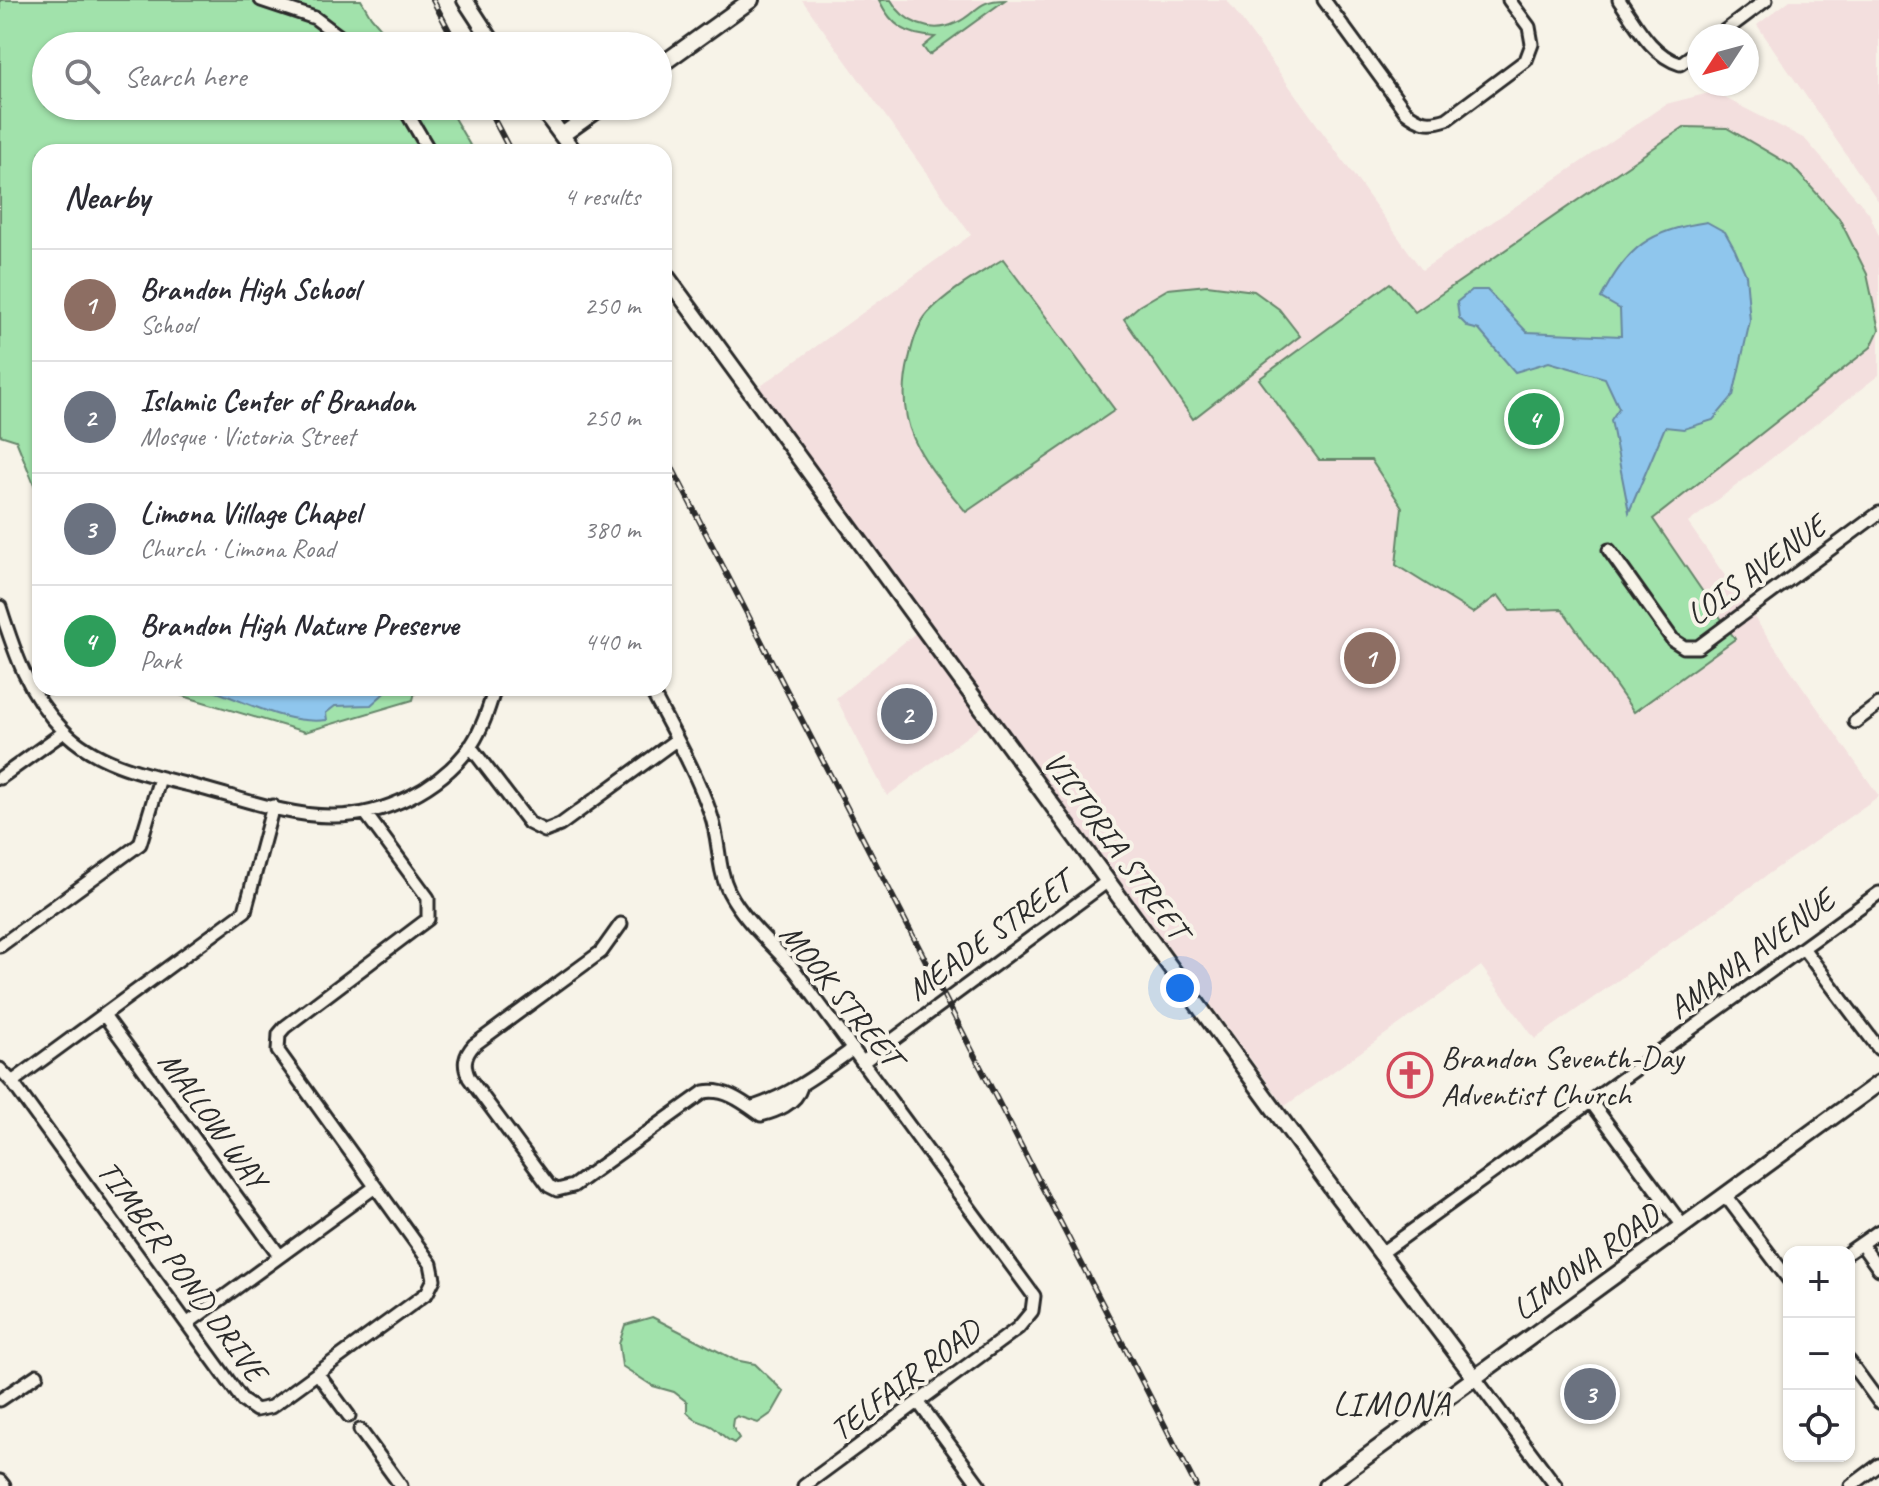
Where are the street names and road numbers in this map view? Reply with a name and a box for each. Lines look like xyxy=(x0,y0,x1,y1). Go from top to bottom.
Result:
street label: LOIS AVENUE xyxy=(1678,503,1837,634)
street label: VICTORIA STREET xyxy=(1034,743,1202,953)
street label: MEADE STREET xyxy=(898,857,1086,1010)
street label: AMANA AVENUE xyxy=(1660,877,1846,1028)
street label: MOOK STREET xyxy=(771,915,917,1081)
street label: MALLOW WAY xyxy=(149,1043,279,1200)
street label: TIMBER POND DRIVE xyxy=(88,1152,279,1393)
street label: LIMONA ROAD xyxy=(1504,1193,1670,1329)
street label: TELFAIR ROAD xyxy=(822,1309,990,1450)

